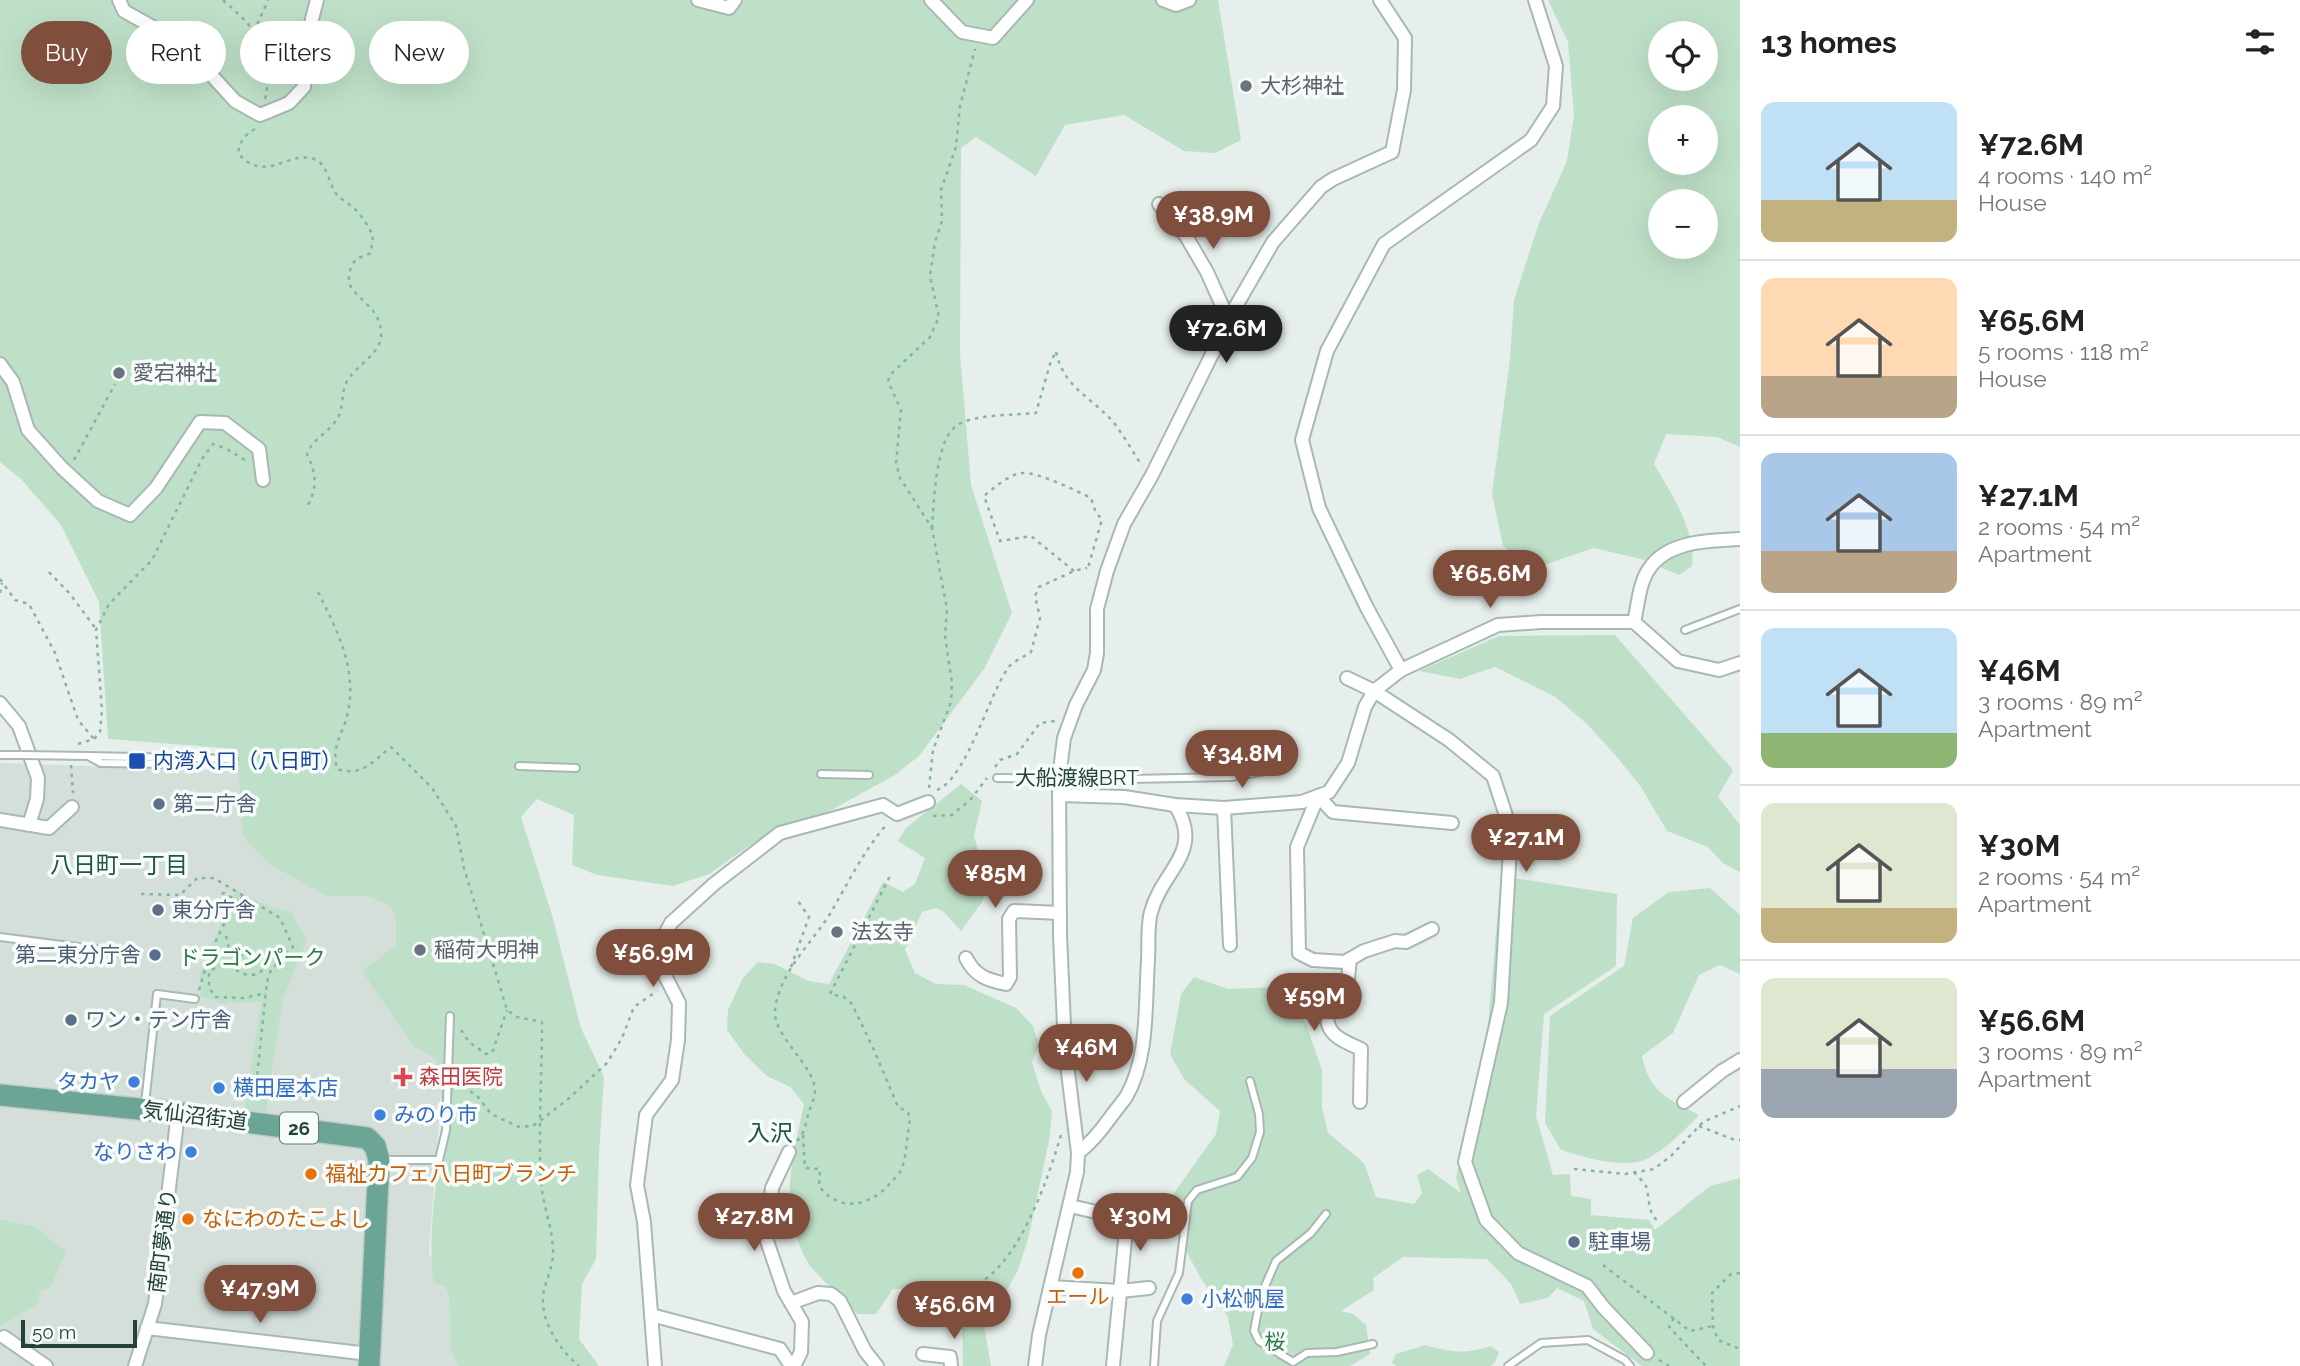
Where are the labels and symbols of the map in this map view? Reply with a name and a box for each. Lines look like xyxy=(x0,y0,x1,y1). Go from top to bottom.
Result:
place label: 大杉神社 xyxy=(1260,73,1344,98)
marker: 大杉神社 xyxy=(1238,78,1254,94)
pin: ¥38.9M xyxy=(1156,191,1270,251)
pin: ¥72.6M xyxy=(1169,306,1283,365)
place label: 愛宕神社 xyxy=(133,360,217,385)
marker: 愛宕神社 xyxy=(111,365,127,381)
pin: ¥65.6M xyxy=(1433,550,1547,610)
pin: ¥34.8M xyxy=(1185,730,1299,790)
place label: 内湾入口（八日町） xyxy=(153,748,342,773)
marker: 内湾入口（八日町） xyxy=(127,751,147,771)
street label: 大船渡線BRT xyxy=(1015,765,1139,790)
place label: 第二庁舎 xyxy=(173,791,257,816)
marker: 第二庁舎 xyxy=(151,796,167,812)
pin: ¥27.1M xyxy=(1469,814,1583,874)
pin: ¥85M xyxy=(954,850,1036,910)
district label: 八日町一丁目 xyxy=(50,851,188,878)
place label: 東分庁舎 xyxy=(172,897,256,922)
marker: 東分庁舎 xyxy=(150,902,166,918)
place label: 法玄寺 xyxy=(851,919,914,944)
marker: 法玄寺 xyxy=(829,924,845,940)
pin: ¥56.9M xyxy=(596,930,710,989)
place label: 稲荷大明神 xyxy=(434,937,539,962)
place label: 第二東分庁舎 xyxy=(15,942,141,967)
marker: 稲荷大明神 xyxy=(412,942,428,958)
park label: ドラゴンパーク xyxy=(179,945,326,970)
marker: 第二東分庁舎 xyxy=(147,947,163,963)
pin: ¥59M xyxy=(1273,974,1355,1033)
place label: ワン・テン庁舎 xyxy=(85,1007,232,1032)
marker: ワン・テン庁舎 xyxy=(63,1012,79,1028)
pin: ¥46M xyxy=(1045,1024,1127,1084)
place label: 森田医院 xyxy=(419,1064,503,1089)
marker: 森田医院 xyxy=(393,1067,413,1087)
place label: タカヤ xyxy=(57,1069,120,1094)
marker: タカヤ xyxy=(126,1074,142,1090)
place label: 横田屋本店 xyxy=(233,1075,338,1100)
marker: 横田屋本店 xyxy=(211,1080,227,1096)
street label: 気仙沼街道 xyxy=(141,1097,249,1134)
place label: みのり市 xyxy=(394,1102,478,1127)
marker: みのり市 xyxy=(372,1107,388,1123)
road number: 26 xyxy=(280,1112,318,1144)
district label: 入沢 xyxy=(747,1119,793,1146)
place label: なりさわ xyxy=(93,1139,177,1164)
marker: なりさわ xyxy=(183,1144,199,1160)
place label: 福祉カフェ八日町ブランチ xyxy=(325,1161,577,1186)
marker: 福祉カフェ八日町ブランチ xyxy=(303,1166,319,1182)
street label: 南町夢通り xyxy=(144,1187,181,1295)
pin: ¥27.8M xyxy=(697,1194,811,1253)
pin: ¥30M xyxy=(1099,1194,1181,1253)
place label: なにわのたこよし xyxy=(202,1206,370,1231)
marker: なにわのたこよし xyxy=(180,1211,196,1227)
place label: 駐車場 xyxy=(1588,1229,1651,1254)
marker: 駐車場 xyxy=(1566,1234,1582,1250)
marker: エール xyxy=(1070,1265,1086,1281)
pin: ¥47.9M xyxy=(203,1266,317,1325)
pin: ¥56.6M xyxy=(897,1282,1011,1341)
place label: エール xyxy=(1047,1284,1110,1309)
place label: 小松帆屋 xyxy=(1201,1286,1285,1311)
marker: 小松帆屋 xyxy=(1179,1291,1195,1307)
scale bar xyxy=(21,1317,136,1349)
park label: 桜 xyxy=(1265,1329,1286,1354)

